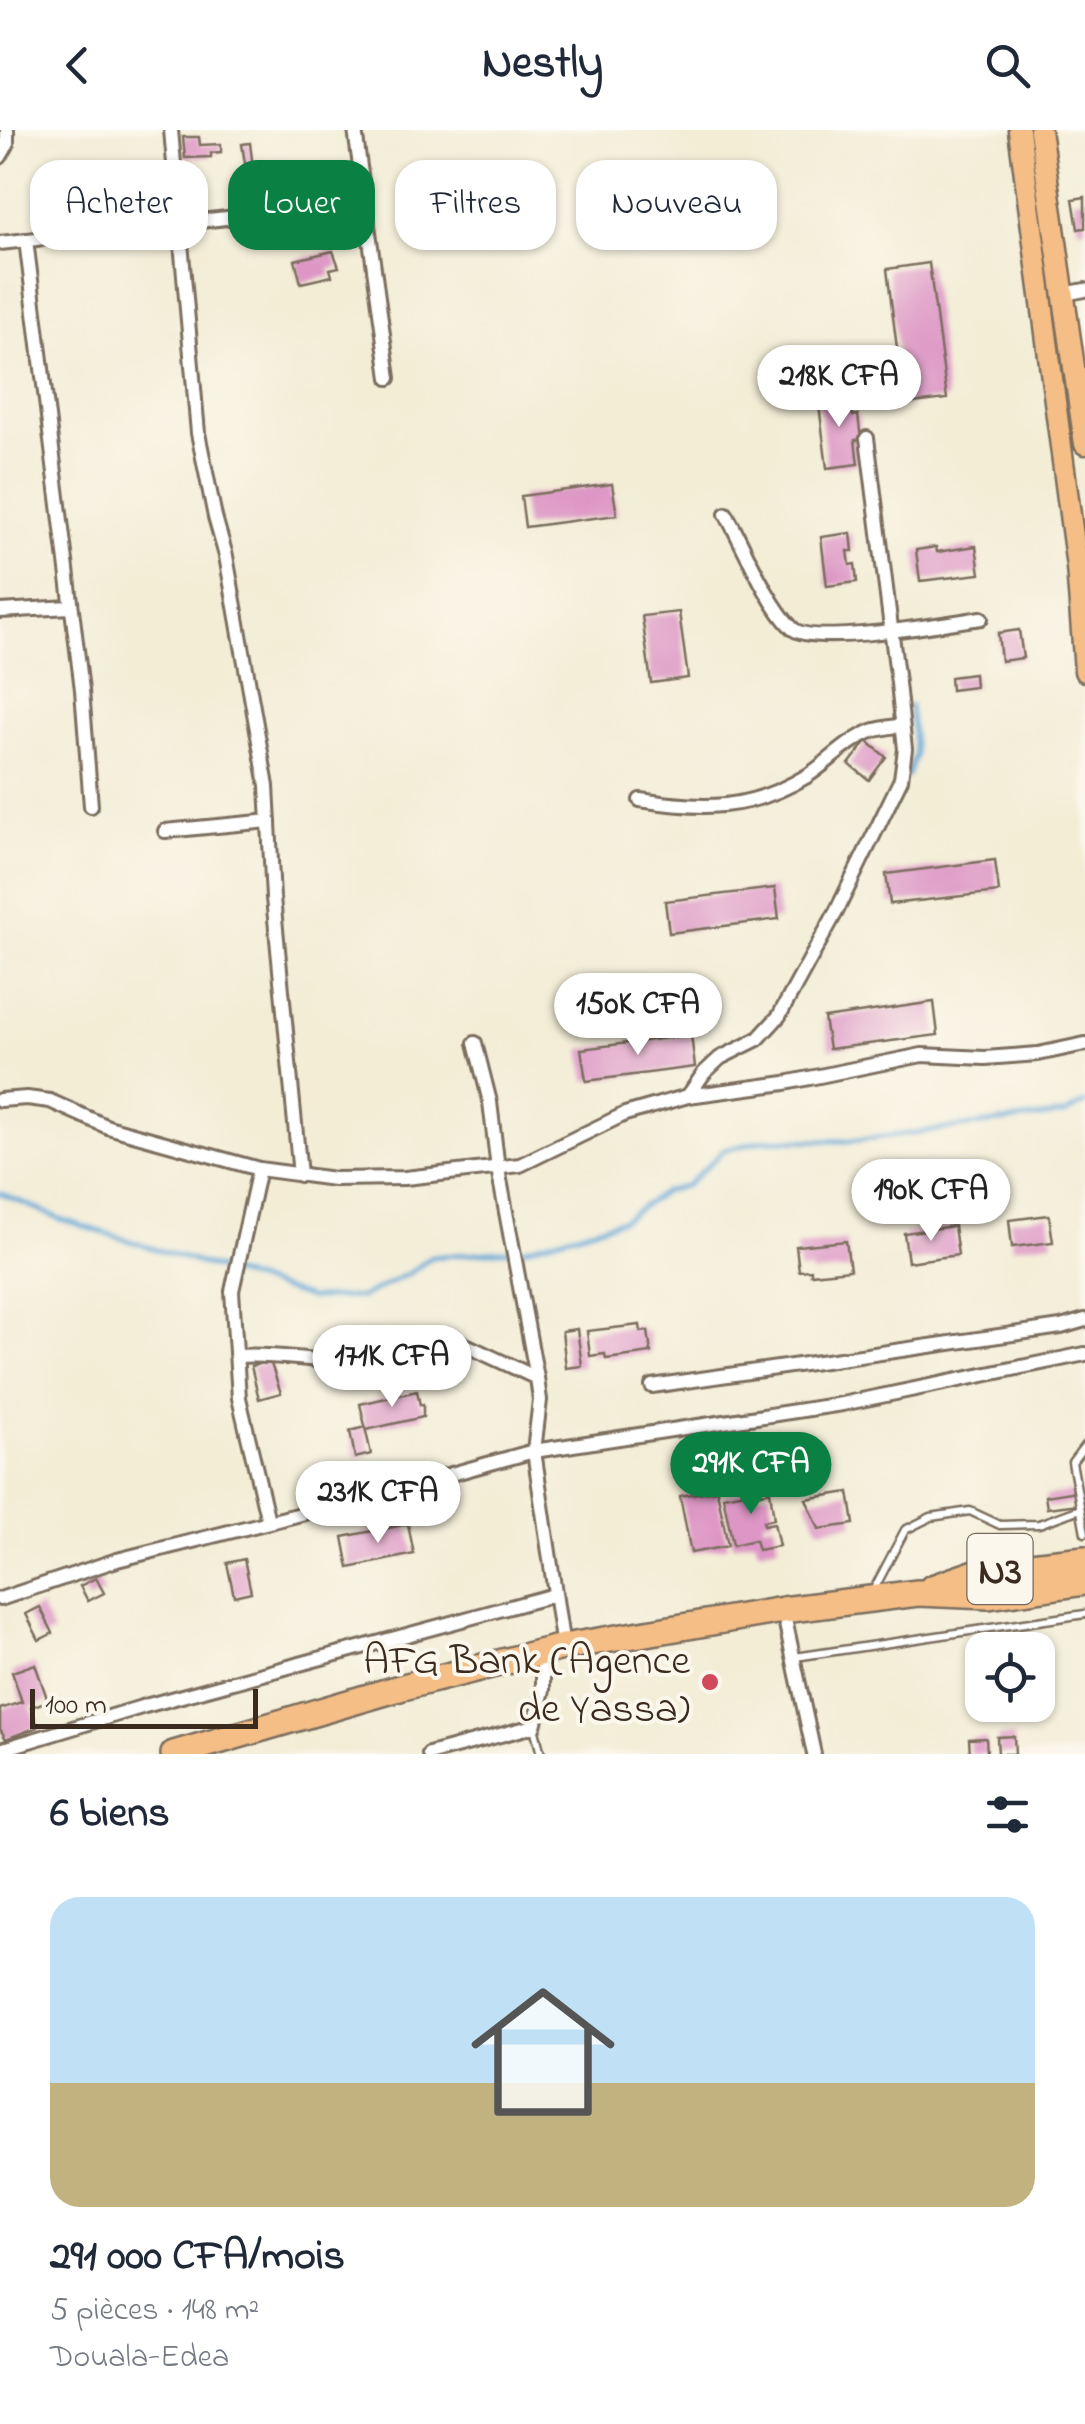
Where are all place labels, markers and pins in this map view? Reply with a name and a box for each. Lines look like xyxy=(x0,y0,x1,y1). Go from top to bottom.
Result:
pin: 218K CFA xyxy=(736,345,942,430)
pin: 150K CFA xyxy=(535,973,741,1058)
pin: 190K CFA xyxy=(828,1159,1034,1244)
pin: 171K CFA xyxy=(289,1325,495,1410)
pin: 291K CFA xyxy=(648,1432,854,1517)
pin: 231K CFA xyxy=(275,1461,481,1546)
place label: AFG Bank (Agence de Yassa) xyxy=(363,1632,690,1741)
marker: AFG Bank (Agence de Yassa) xyxy=(699,1671,721,1693)

